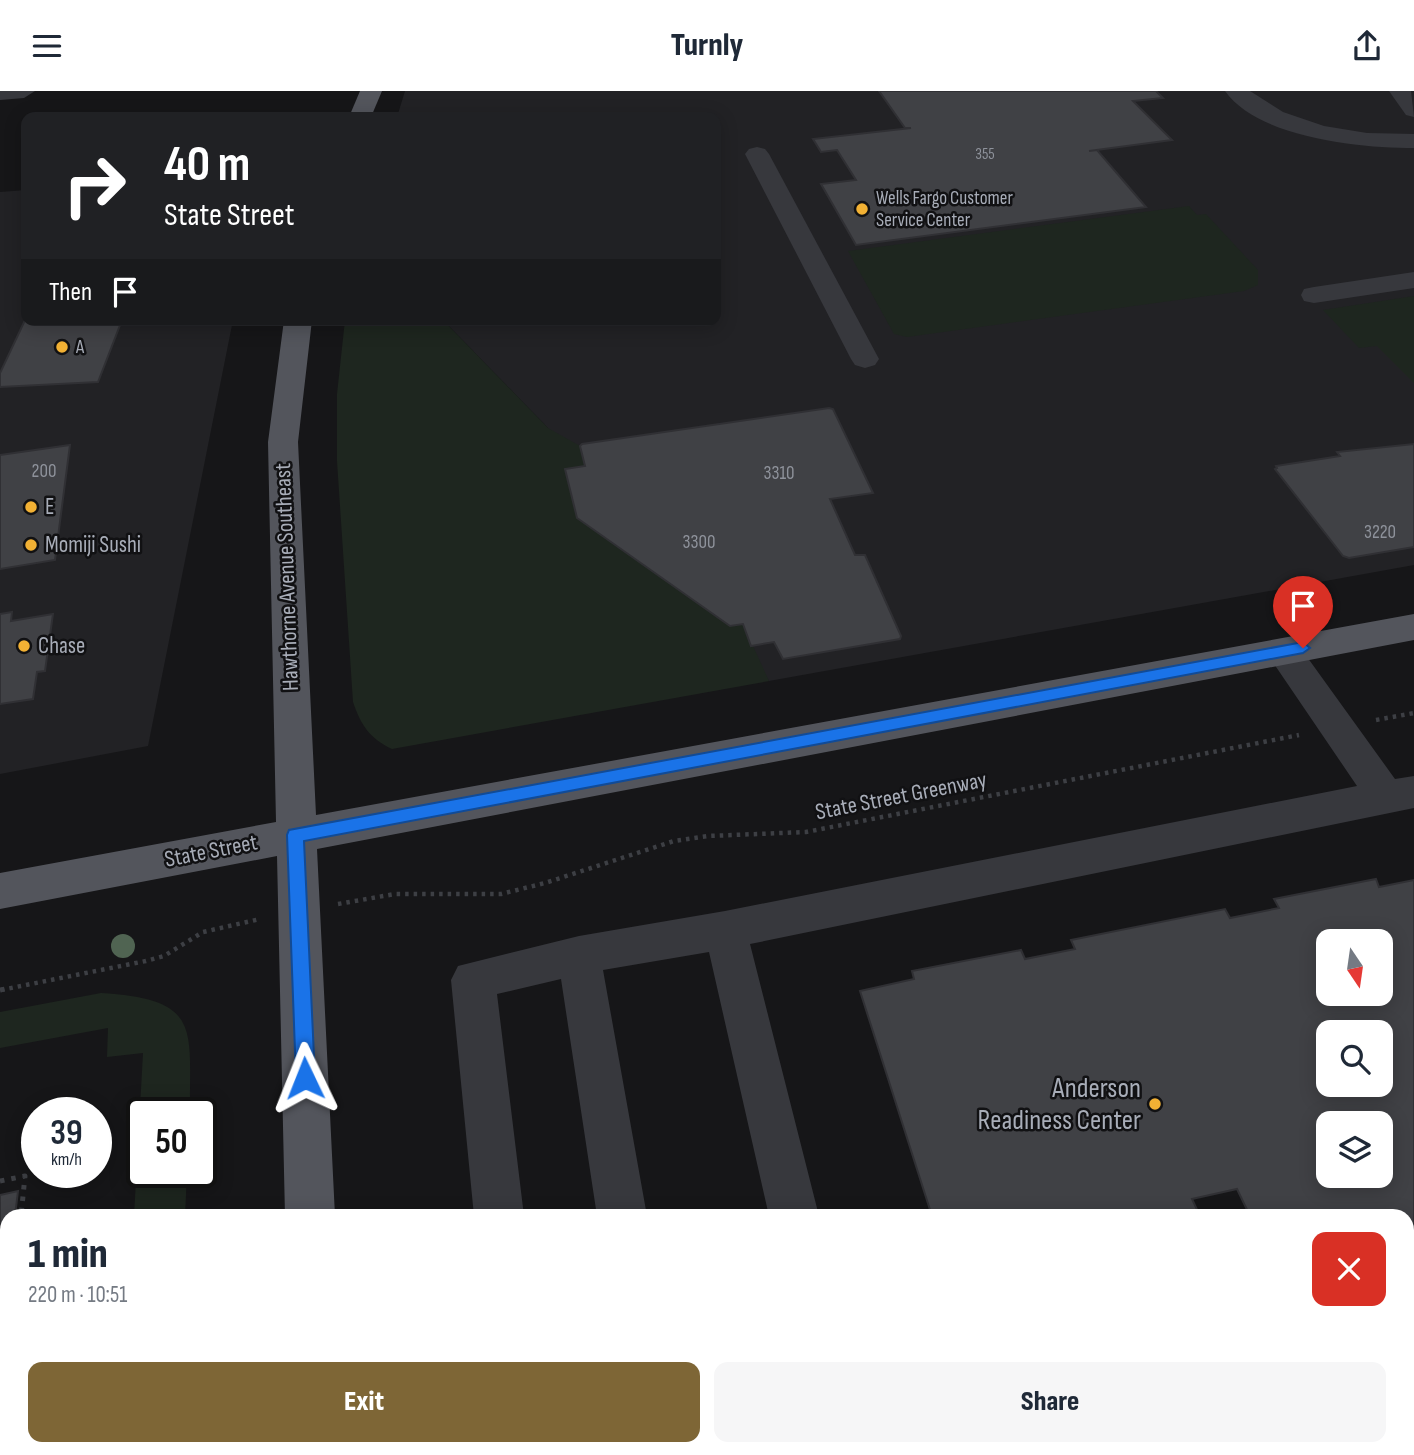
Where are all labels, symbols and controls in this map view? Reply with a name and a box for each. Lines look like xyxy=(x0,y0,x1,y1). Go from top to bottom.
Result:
text: Turnly xyxy=(671,26,743,65)
icon: menu xyxy=(28,27,66,65)
icon: share xyxy=(1348,27,1386,65)
text: 40 m xyxy=(164,136,250,195)
icon: right xyxy=(49,140,140,231)
house number: 355 xyxy=(975,145,995,164)
place label: Wells Fargo Customer Service Center xyxy=(876,187,1013,232)
text: State Street xyxy=(164,196,295,235)
marker: Wells Fargo Customer Service Center xyxy=(854,201,870,217)
icon: arrive xyxy=(106,273,144,311)
text: Then xyxy=(49,277,92,308)
place label: A xyxy=(75,336,85,359)
marker: A xyxy=(54,339,70,355)
house number: 200 xyxy=(32,460,56,483)
street label: Hawthorne Avenue Southeast xyxy=(269,462,305,692)
house number: 3310 xyxy=(763,462,795,485)
place label: E xyxy=(45,493,54,521)
marker: E xyxy=(23,499,39,515)
house number: 3220 xyxy=(1364,521,1396,544)
place label: Momiji Sushi xyxy=(45,531,141,559)
house number: 3300 xyxy=(683,531,715,554)
marker: Momiji Sushi xyxy=(23,537,39,553)
pin xyxy=(1273,576,1333,648)
icon: arrive xyxy=(1284,587,1322,625)
place label: Chase xyxy=(38,632,85,660)
marker: Chase xyxy=(16,638,32,654)
street label: State Street Greenway xyxy=(813,766,989,826)
street label: State Street xyxy=(162,828,260,874)
north arrow xyxy=(1316,929,1393,1006)
map controls xyxy=(1316,929,1393,1188)
button: search xyxy=(1316,1020,1393,1097)
position arrow xyxy=(268,1041,342,1115)
place label: Anderson Readiness Center xyxy=(978,1072,1141,1137)
marker: Anderson Readiness Center xyxy=(1147,1096,1163,1112)
speed limit sign: 50 xyxy=(126,1097,217,1188)
button: layers xyxy=(1316,1111,1393,1188)
text: 39 xyxy=(50,1112,83,1155)
text: km/h xyxy=(51,1149,82,1170)
text: 1 min xyxy=(28,1229,108,1280)
button: close xyxy=(1312,1232,1386,1306)
text: 220 m · 10:51 xyxy=(28,1281,127,1309)
button: Exit xyxy=(28,1362,700,1442)
button: Share xyxy=(714,1362,1386,1442)

